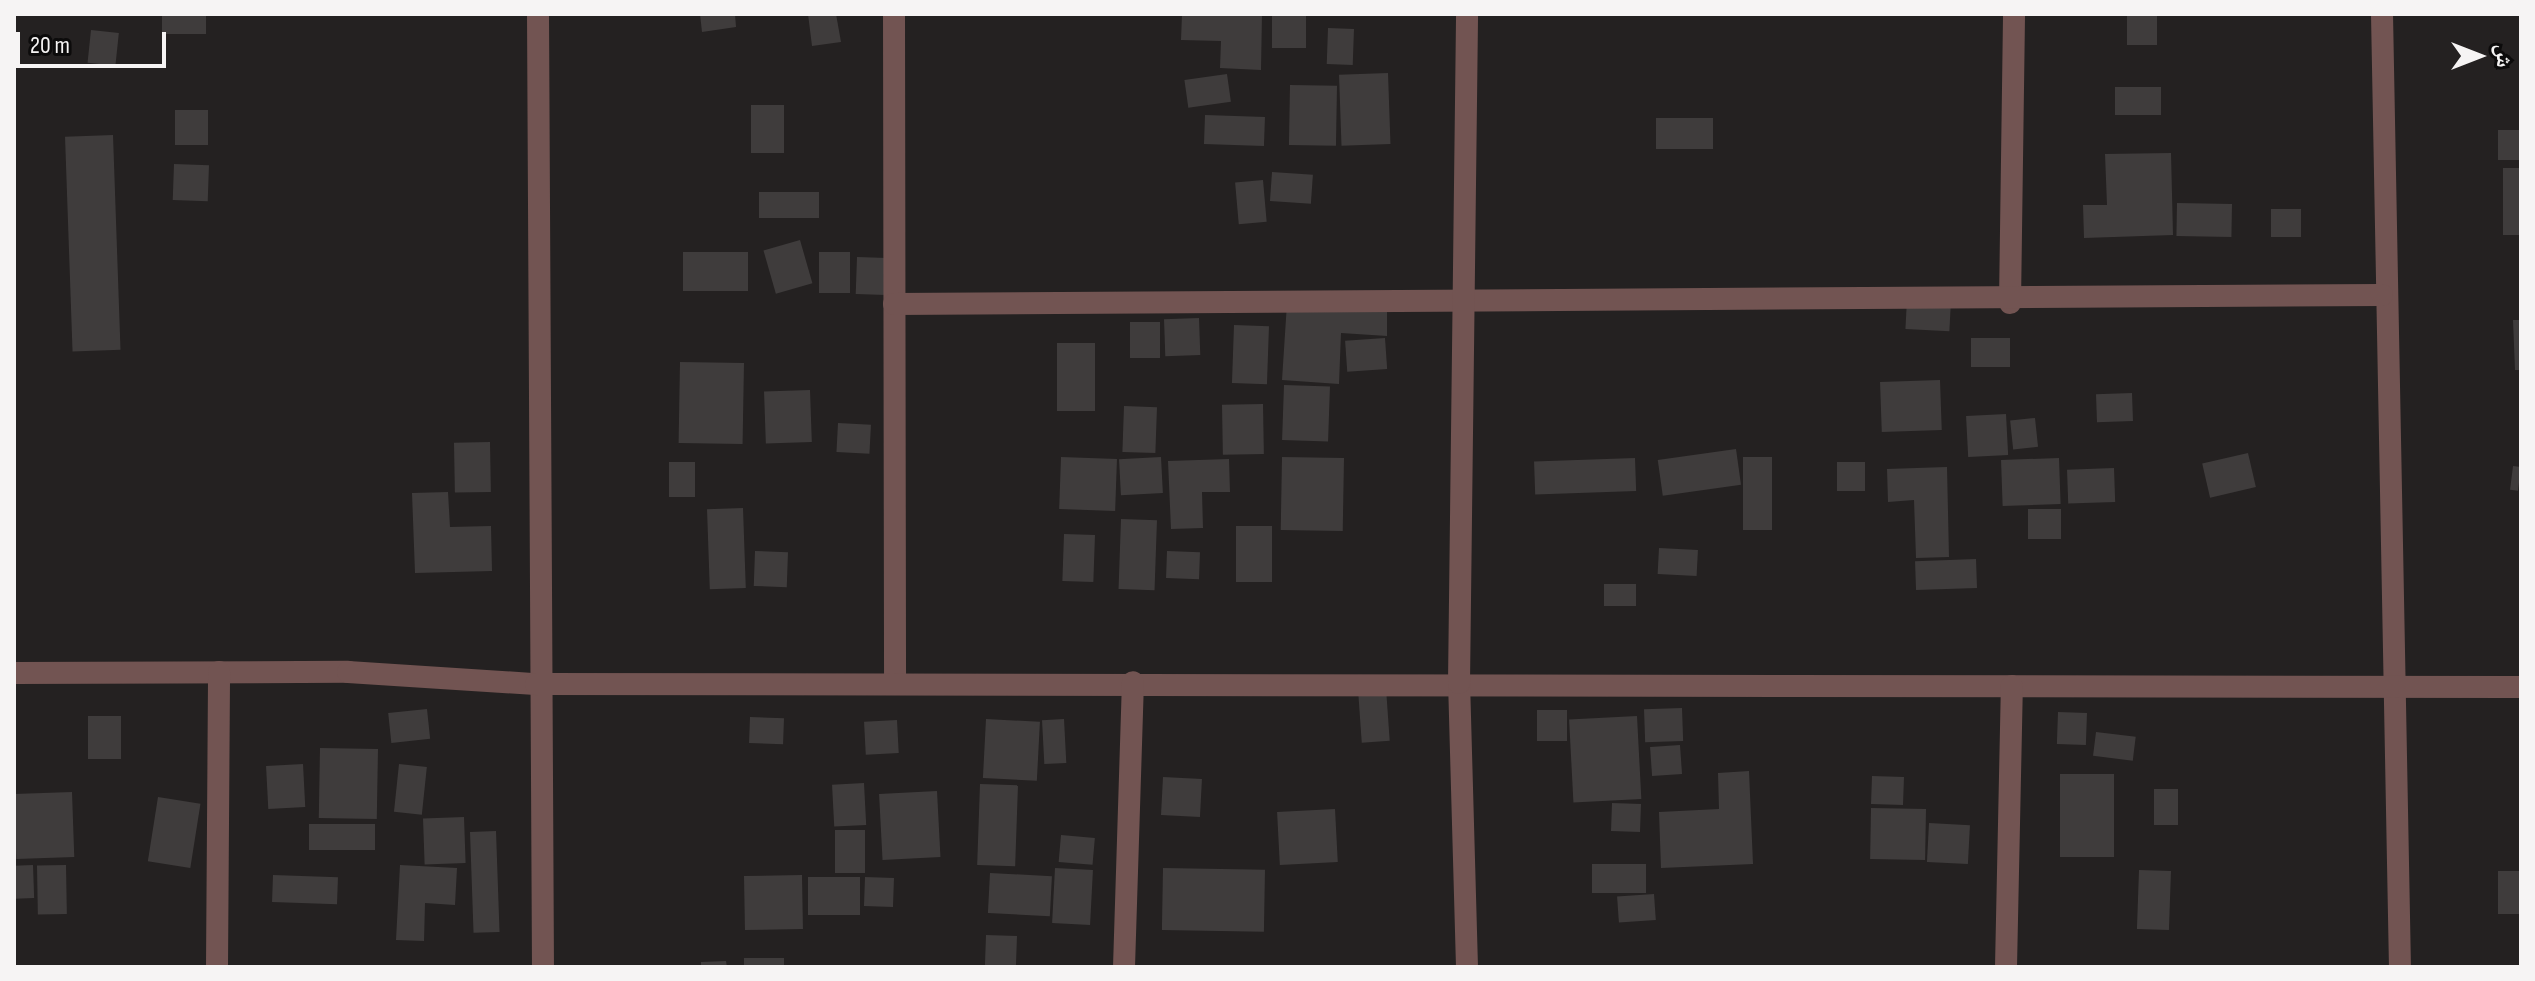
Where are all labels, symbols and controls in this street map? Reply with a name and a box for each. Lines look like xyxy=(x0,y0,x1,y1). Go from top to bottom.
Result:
scale bar xyxy=(20,16,170,66)
north arrow xyxy=(2439,16,2519,96)
text: 20 m xyxy=(30,31,70,60)
text: ش xyxy=(2490,44,2517,68)

